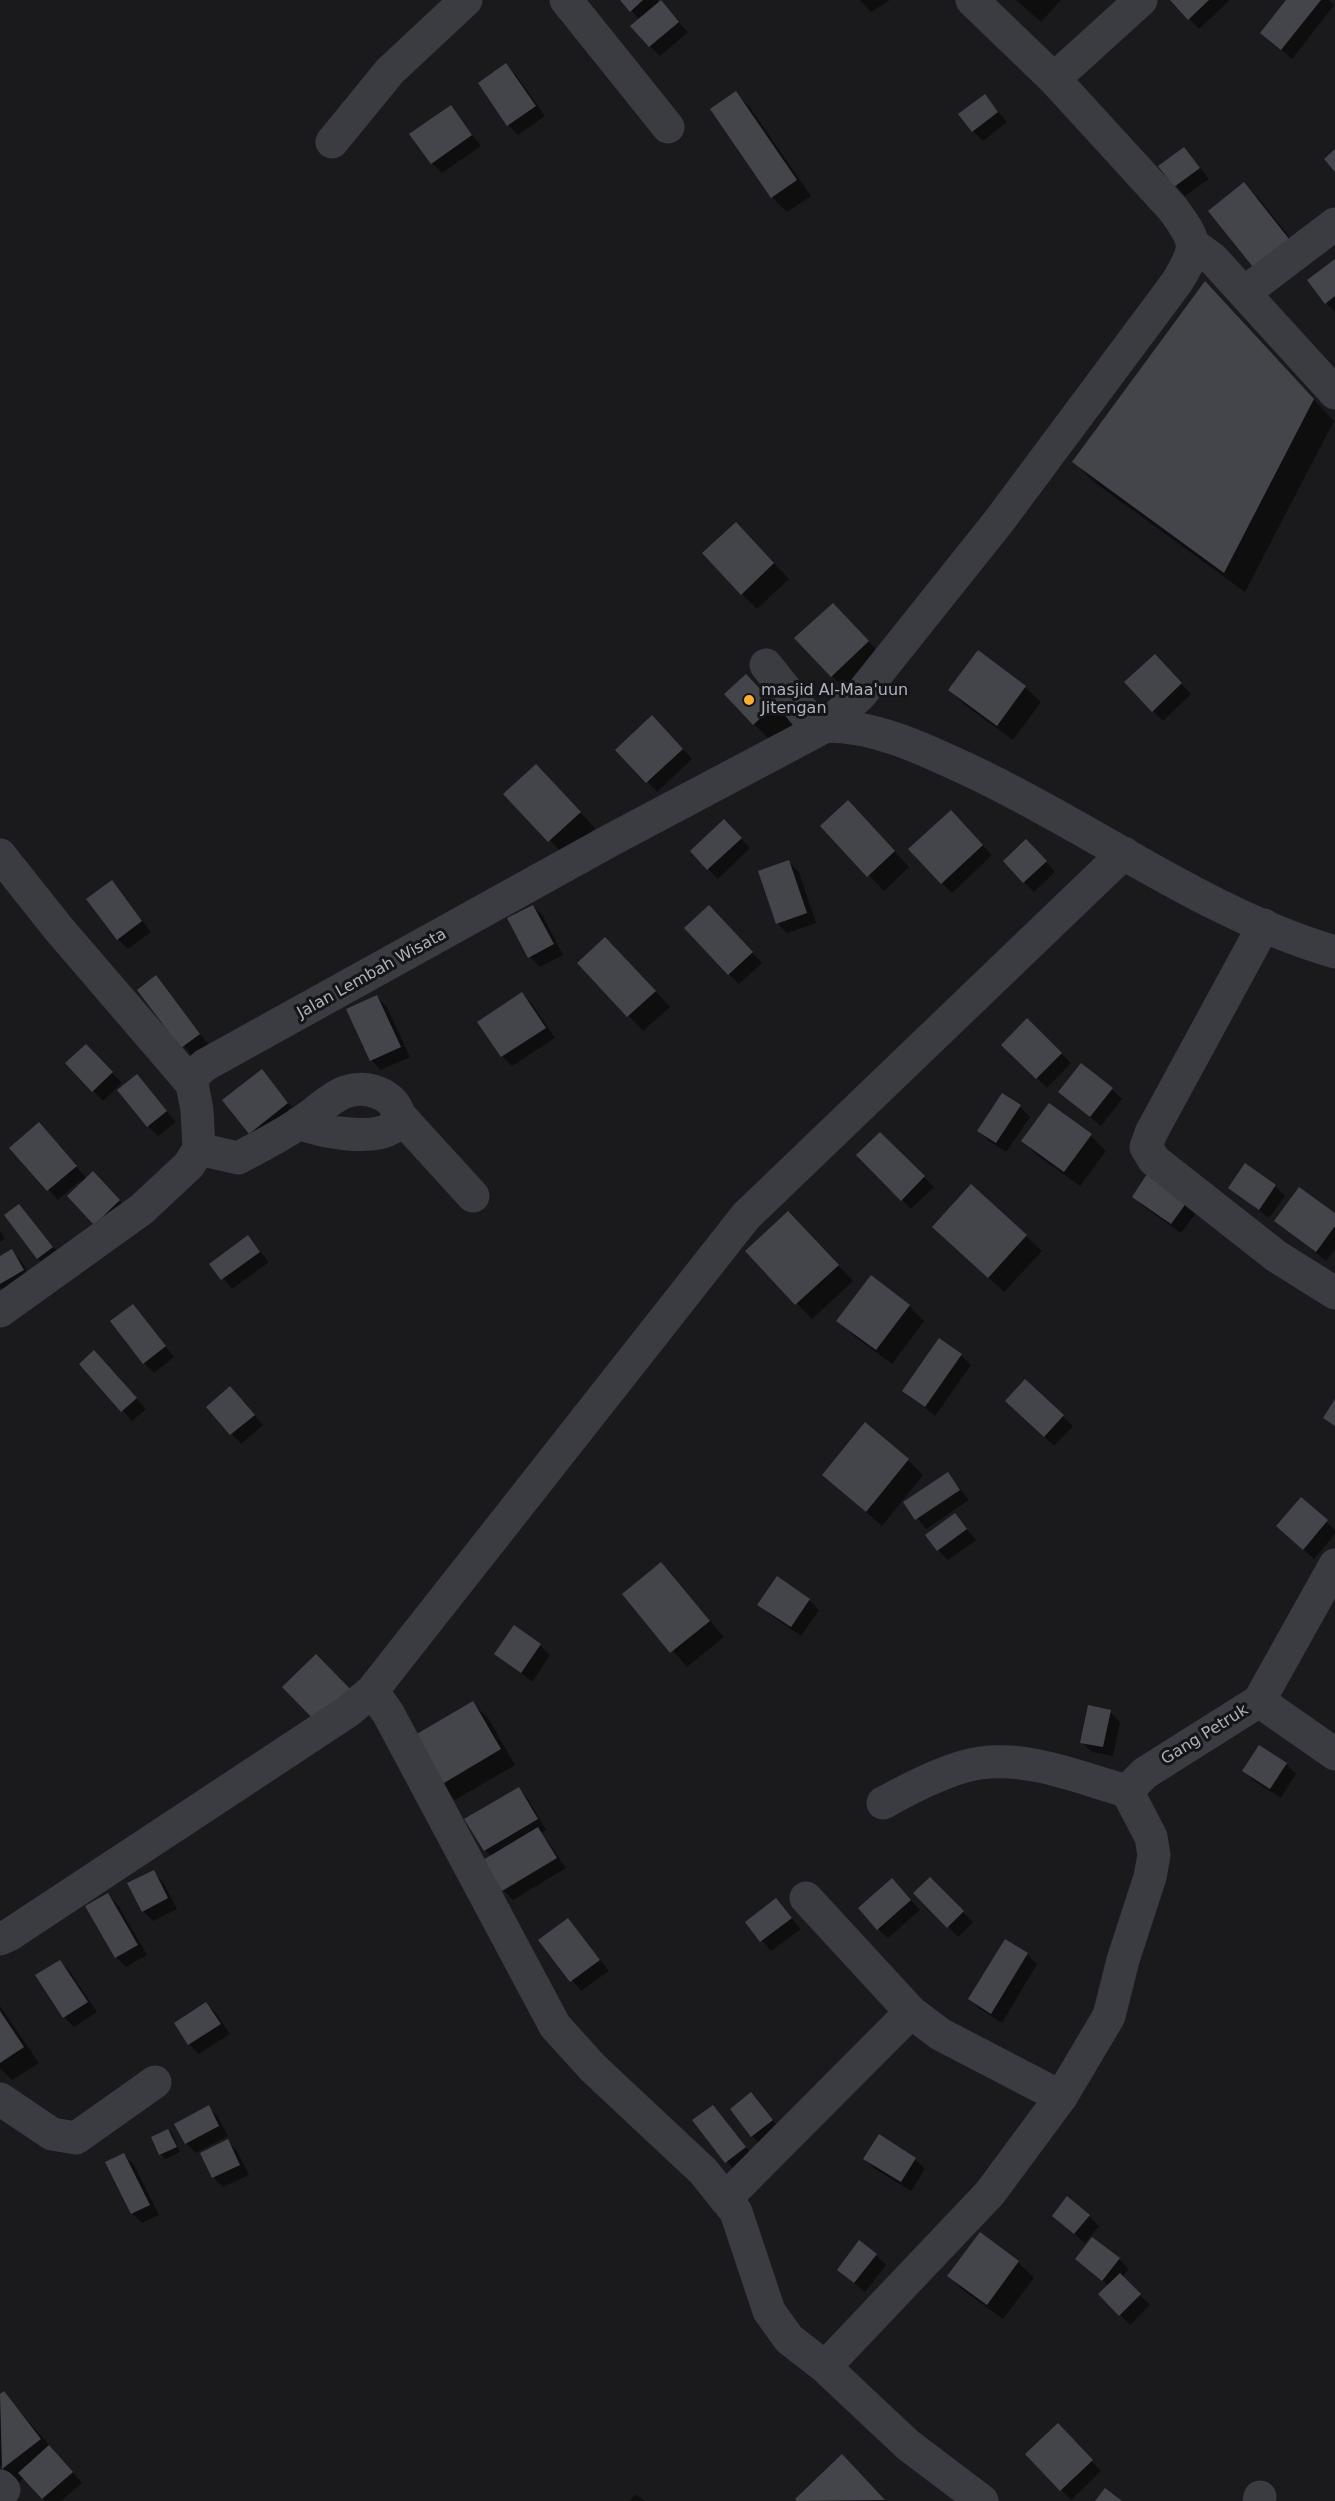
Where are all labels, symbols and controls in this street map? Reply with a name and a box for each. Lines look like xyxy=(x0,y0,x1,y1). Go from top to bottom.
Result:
place label: masjid Al-Maa'uun Jitengan xyxy=(761,681,908,719)
marker: masjid Al-Maa'uun Jitengan xyxy=(742,693,756,707)
street label: Jalan Lembah Wisata xyxy=(294,925,450,1023)
street label: Gang Petruk xyxy=(1158,1701,1252,1769)

